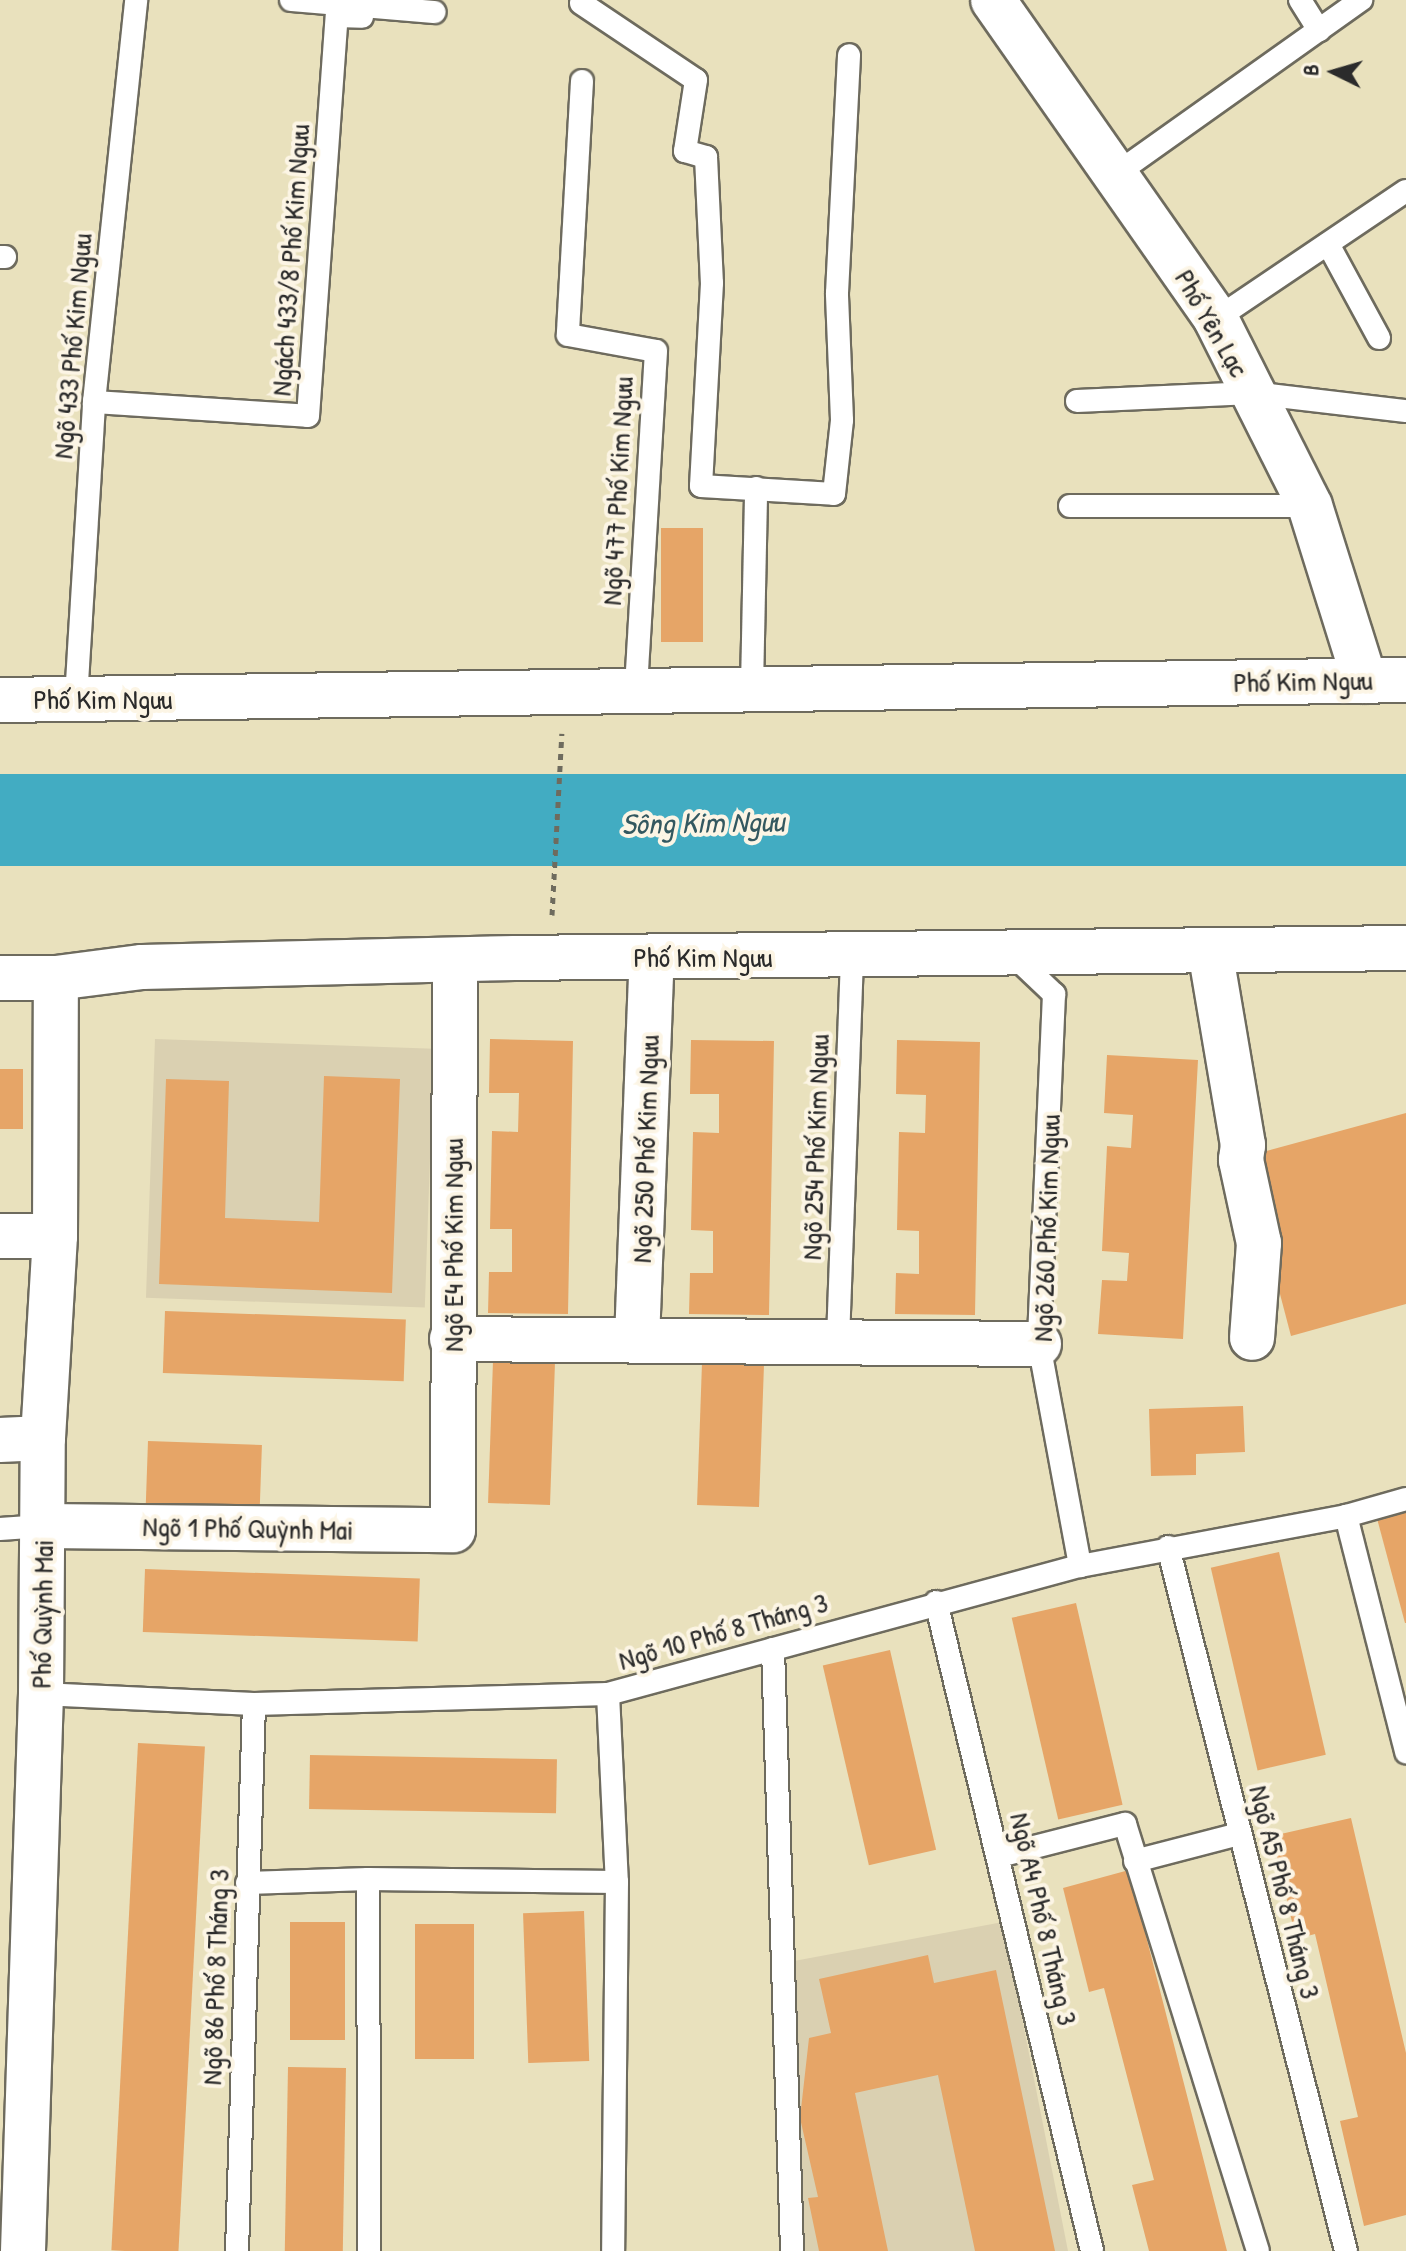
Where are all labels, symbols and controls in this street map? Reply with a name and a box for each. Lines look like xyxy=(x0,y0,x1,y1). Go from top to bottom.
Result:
north arrow xyxy=(1294,32,1374,112)
text: B xyxy=(1295,63,1326,77)
street label: Ngách 433/8 Phố Kim Ngưu xyxy=(264,123,316,397)
street label: Ngõ 433 Phố Kim Ngưu xyxy=(45,232,99,460)
street label: Phố Yên Lạc xyxy=(1168,264,1256,382)
street label: Ngõ 477 Phố Kim Ngưu xyxy=(594,376,640,606)
street label: Phố Kim Ngưu xyxy=(1233,663,1373,699)
street label: Phố Kim Ngưu xyxy=(33,682,173,716)
water label: Sông Kim Ngưu xyxy=(621,803,785,841)
street label: Phố Kim Ngưu xyxy=(633,940,773,974)
street label: Ngõ 254 Phố Kim Ngưu xyxy=(794,1033,836,1261)
street label: Ngõ 250 Phố Kim Ngưu xyxy=(624,1034,666,1264)
street label: Ngõ 260 Phố Kim Ngưu xyxy=(1025,1114,1067,1342)
street label: Ngõ E4 Phố Kim Ngưu xyxy=(436,1138,470,1352)
street label: Ngõ 1 Phố Quỳnh Mai xyxy=(142,1509,354,1547)
street label: Phố Quỳnh Mai xyxy=(24,1539,60,1689)
street label: Ngõ 10 Phố 8 Tháng 3 xyxy=(615,1585,831,1677)
street label: Ngõ A5 Phố 8 Tháng 3 xyxy=(1242,1782,1328,2002)
street label: Ngõ A4 Phố 8 Tháng 3 xyxy=(1003,1809,1085,2029)
street label: Ngõ 86 Phố 8 Tháng 3 xyxy=(194,1868,236,2086)

